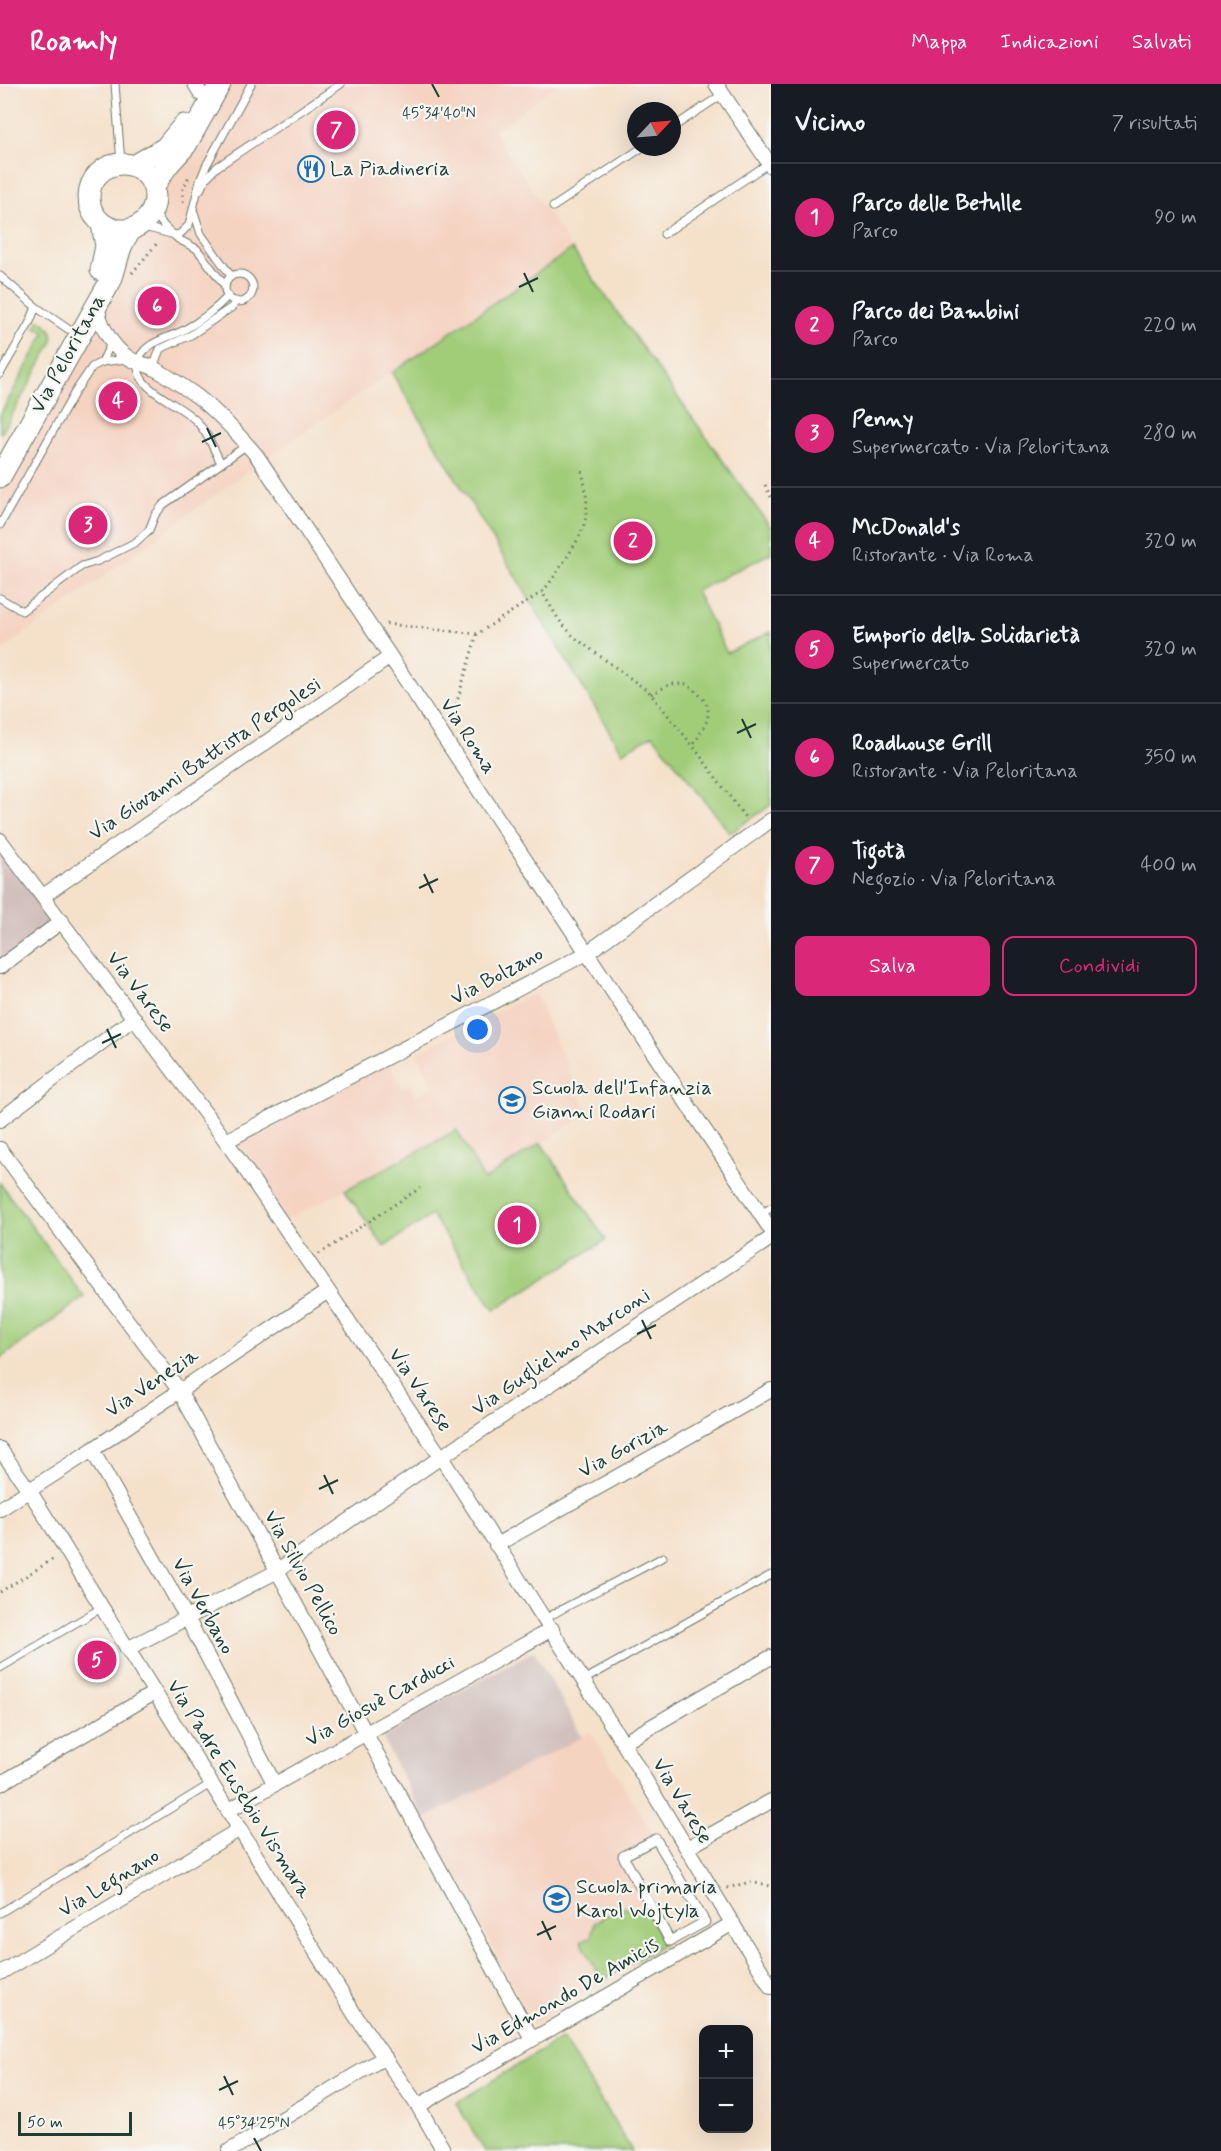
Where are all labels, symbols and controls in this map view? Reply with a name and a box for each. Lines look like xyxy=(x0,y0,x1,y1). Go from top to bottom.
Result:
text: Roamly xyxy=(30,24,118,61)
text: Mappa xyxy=(911,28,967,56)
text: Indicazioni xyxy=(1000,28,1099,56)
text: Salvati xyxy=(1132,28,1191,56)
north arrow xyxy=(627,102,681,156)
text: 45°34'40"N xyxy=(402,104,476,124)
text: Vicino xyxy=(795,106,865,140)
pin: 7 xyxy=(316,108,356,152)
text: 7 risultati xyxy=(1112,110,1197,137)
restaurant icon: La Piadineria xyxy=(296,154,326,184)
place label: La Piadineria xyxy=(330,155,450,183)
text: Parco delle Betulle xyxy=(852,190,1022,218)
text: 1 xyxy=(810,204,819,231)
text: 90 m xyxy=(1154,204,1197,231)
text: Parco xyxy=(852,218,898,245)
pin: 6 xyxy=(138,284,176,328)
street label: Via Peloritana xyxy=(24,290,112,418)
text: Parco dei Bambini xyxy=(852,298,1019,326)
text: 2 xyxy=(810,312,819,339)
text: 220 m xyxy=(1143,312,1197,339)
text: Parco xyxy=(852,326,898,353)
pin: 4 xyxy=(98,378,138,424)
text: Penny xyxy=(852,406,913,434)
text: 3 xyxy=(810,420,819,447)
text: 280 m xyxy=(1143,420,1197,447)
text: Supermercato · Via Peloritana xyxy=(852,434,1110,461)
pin: 3 xyxy=(68,502,107,548)
text: McDonald's xyxy=(852,514,960,542)
pin: 2 xyxy=(614,518,652,564)
text: 4 xyxy=(809,528,820,555)
text: 320 m xyxy=(1144,528,1197,555)
text: Ristorante · Via Roma xyxy=(852,542,1034,569)
text: Emporio della Solidarietà xyxy=(852,622,1080,650)
text: 5 xyxy=(809,636,821,663)
text: 320 m xyxy=(1144,636,1197,663)
text: Supermercato xyxy=(852,650,969,677)
street label: Via Giovanni Battista Pergolesi xyxy=(83,671,327,848)
street label: Via Roma xyxy=(433,693,503,779)
text: Roadhouse Grill xyxy=(852,730,992,758)
text: 6 xyxy=(809,744,820,771)
text: 350 m xyxy=(1144,744,1197,771)
text: Ristorante · Via Peloritana xyxy=(852,758,1078,785)
text: Tigotà xyxy=(852,838,905,866)
text: 7 xyxy=(808,852,821,879)
text: 400 m xyxy=(1141,852,1197,879)
text: Negozio · Via Peloritana xyxy=(852,866,1056,893)
button: Salva xyxy=(795,936,990,996)
button: Condividi xyxy=(1002,936,1197,996)
street label: Via Bolzano xyxy=(446,940,548,1012)
street label: Via Varese xyxy=(100,945,180,1039)
your location xyxy=(463,1015,492,1044)
place label: Scuola dell'Infanzia Gianni Rodari xyxy=(532,1074,712,1126)
school or university icon: Scuola dell'Infanzia Gianni Rodari xyxy=(497,1085,527,1115)
pin: 1 xyxy=(498,1202,536,1248)
street label: Via Guglielmo Marconi xyxy=(466,1282,657,1424)
street label: Via Venezia xyxy=(100,1341,204,1424)
street label: Via Varese xyxy=(382,1342,458,1438)
street label: Via Gorizia xyxy=(573,1413,673,1485)
street label: Via Silvio Pellico xyxy=(257,1505,349,1641)
street label: Via Verbano xyxy=(165,1553,241,1659)
pin: 5 xyxy=(78,1638,116,1682)
street label: Via Giosuè Carducci xyxy=(300,1648,460,1754)
street label: Via Padre Eusebio Vismara xyxy=(160,1674,318,1904)
street label: Via Varese xyxy=(645,1753,719,1849)
street label: Via Legnano xyxy=(53,1842,166,1926)
place label: Scuola primaria Karol Wojtyla xyxy=(576,1873,717,1925)
school or university icon: Scuola primaria Karol Wojtyla xyxy=(542,1884,572,1914)
street label: Via Edmondo De Amicis xyxy=(466,1931,664,2061)
map controls xyxy=(699,2025,753,2133)
button: + xyxy=(699,2025,753,2079)
button: − xyxy=(699,2079,753,2133)
scale bar xyxy=(18,2109,132,2136)
text: 50 m xyxy=(27,2112,63,2133)
text: 45°34'25"N xyxy=(218,2114,290,2134)

